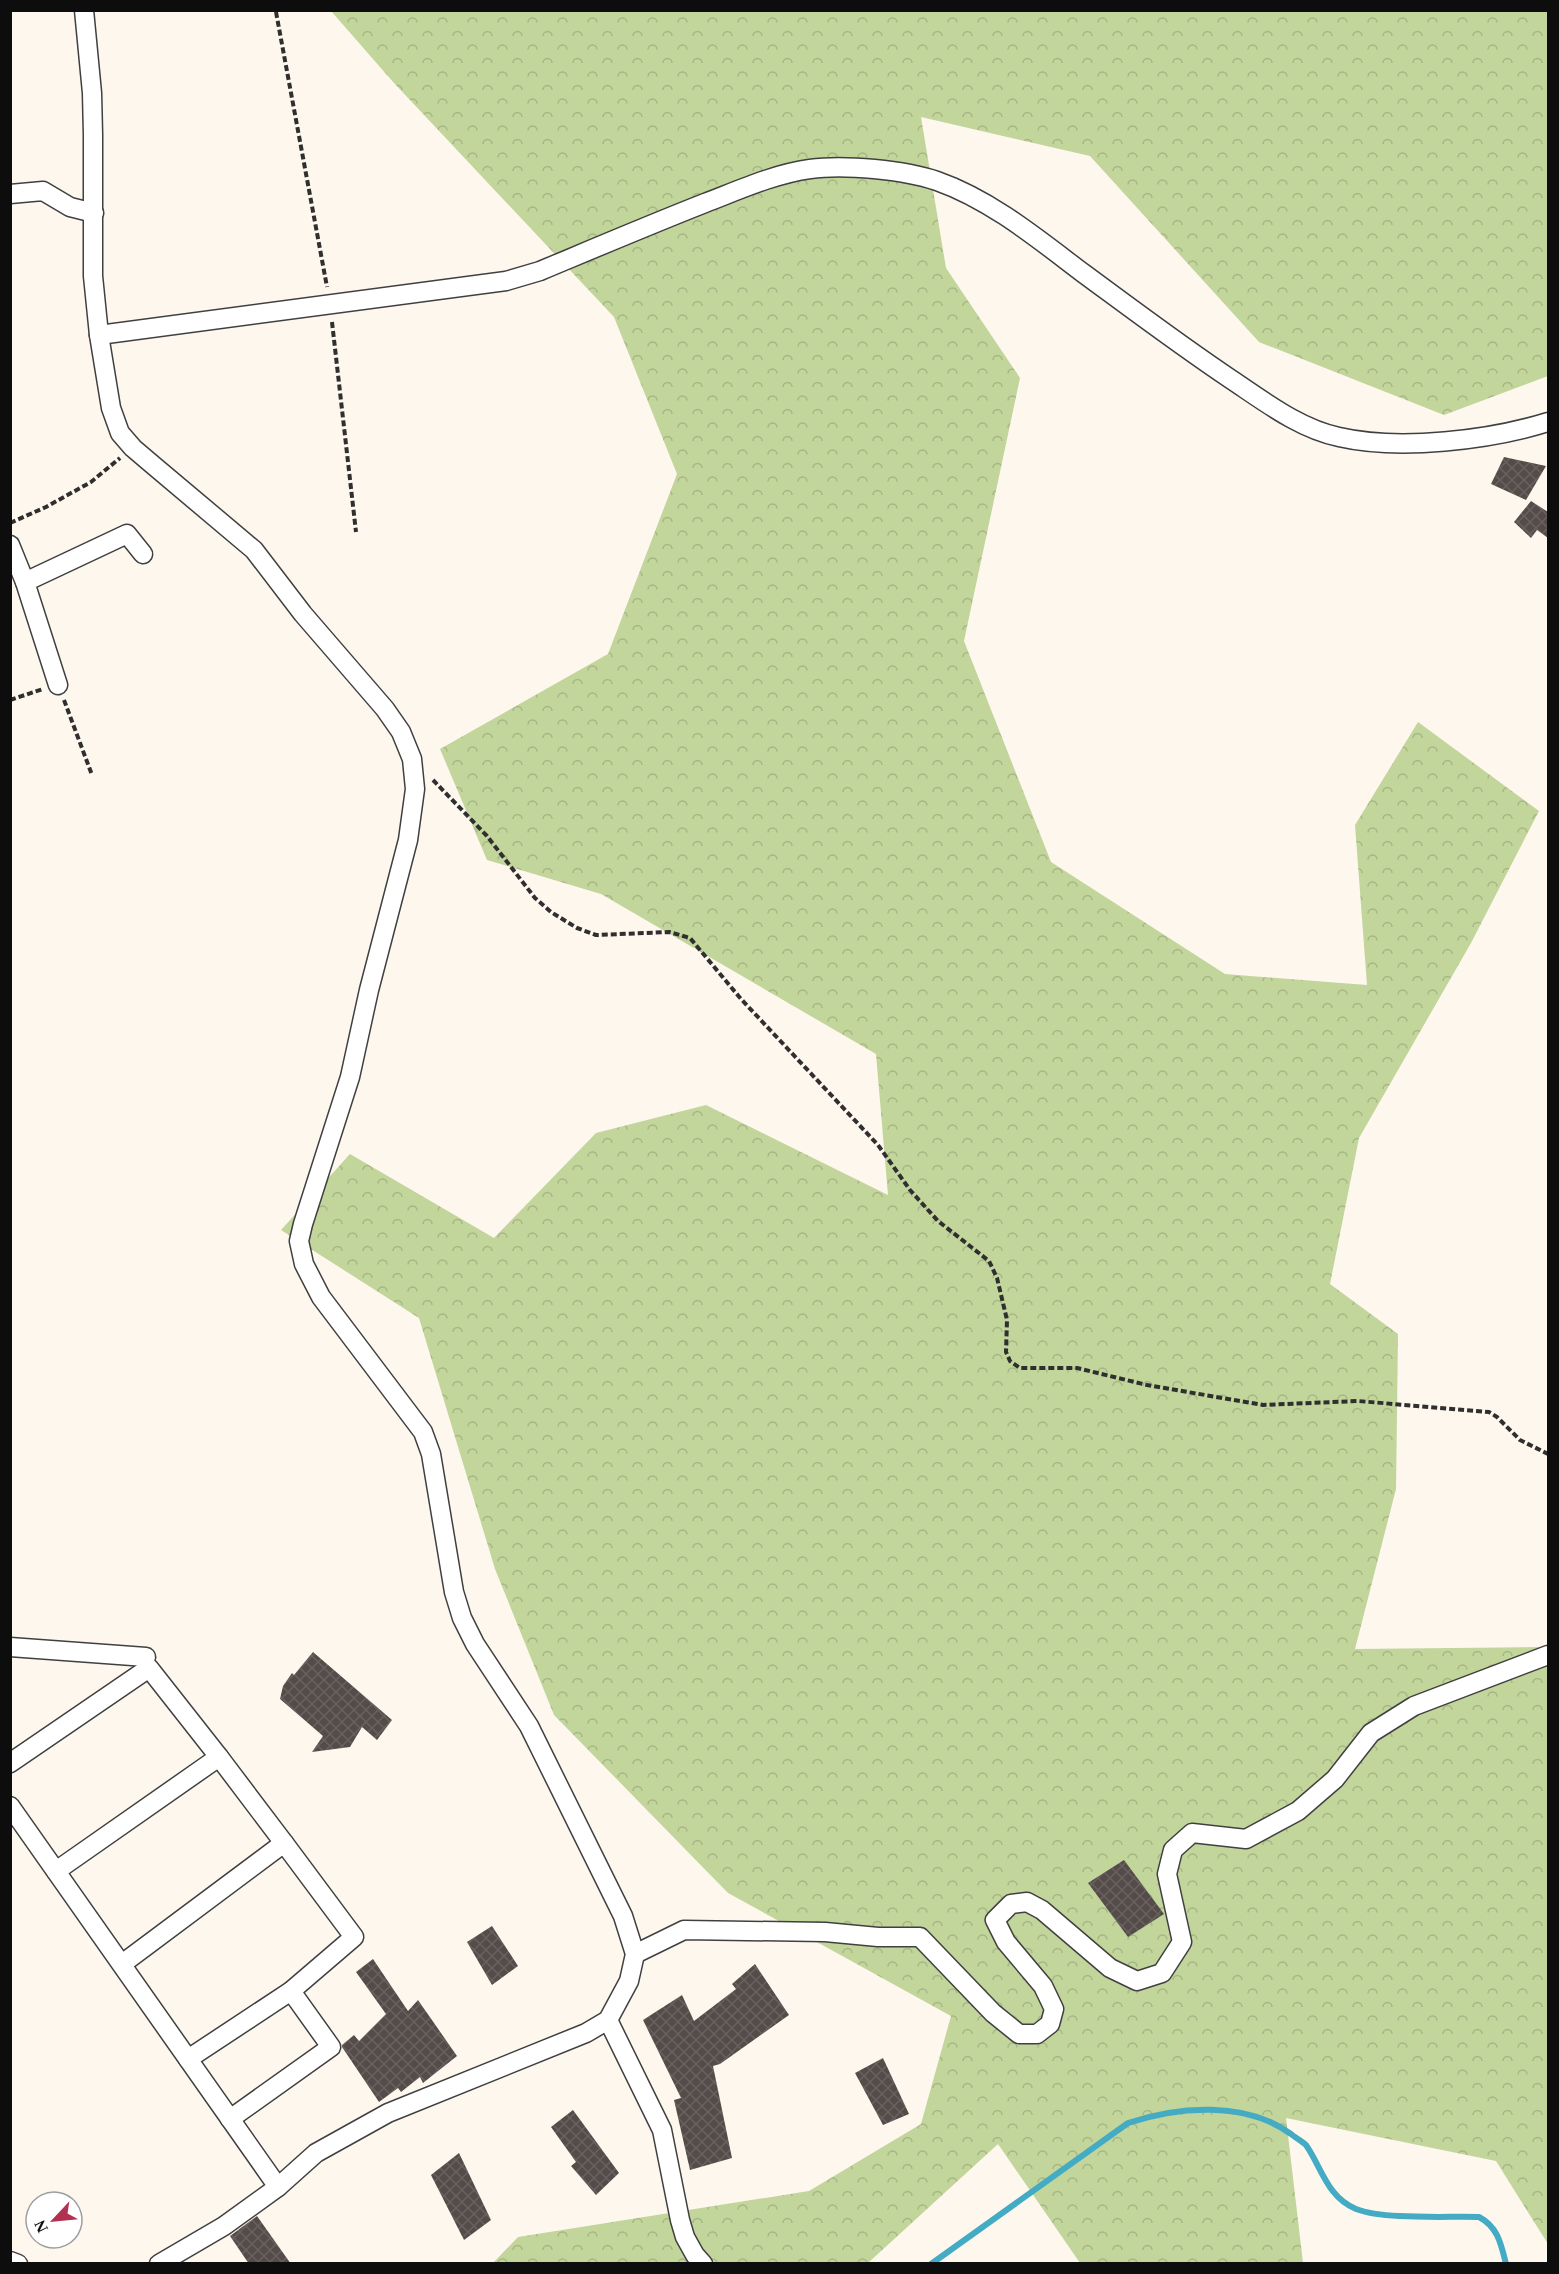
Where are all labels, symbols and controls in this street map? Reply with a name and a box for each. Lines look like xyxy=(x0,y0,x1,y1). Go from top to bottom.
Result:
north arrow xyxy=(24,2190,84,2250)
text: N xyxy=(31,2217,51,2235)

